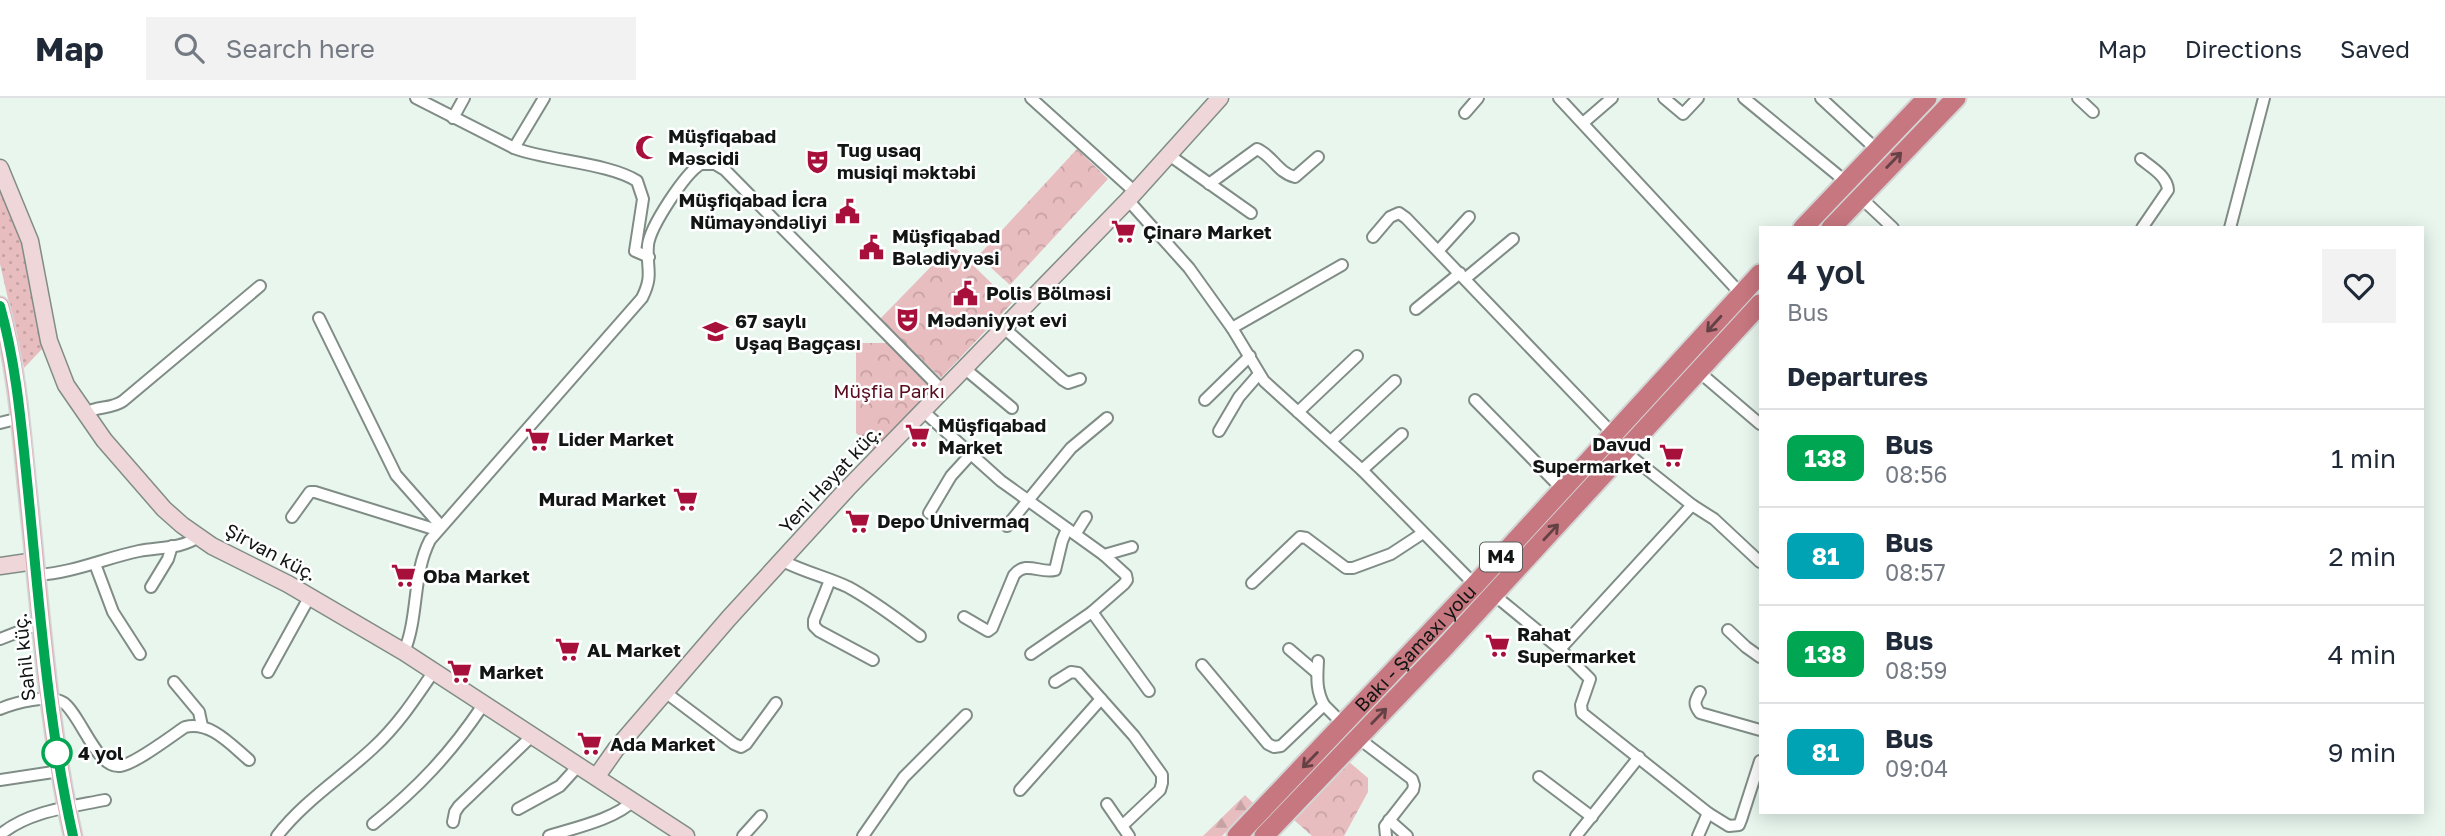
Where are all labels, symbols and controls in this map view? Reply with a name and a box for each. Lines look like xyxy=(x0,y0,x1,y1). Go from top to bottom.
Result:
search box xyxy=(146,17,636,80)
text: Map xyxy=(35,29,104,68)
icon: search xyxy=(170,29,208,67)
text: Search here xyxy=(226,33,375,64)
text: Map xyxy=(2098,34,2147,63)
text: Directions xyxy=(2185,34,2302,63)
text: Saved xyxy=(2340,34,2410,63)
place label: Müşfiqabad Məscidi xyxy=(668,124,776,169)
mosque icon: Müşfiqabad Məscidi xyxy=(634,133,662,161)
place label: Tuğ usaq musiqi məktəbi xyxy=(837,138,976,183)
theatre icon: Tuğ usaq musiqi məktəbi xyxy=(803,147,831,175)
one-way arrow xyxy=(1886,152,1903,169)
place label: Müşfiqabad İcra Nümayəndəliyi xyxy=(679,188,827,233)
public building icon: Müşfiqabad İcra Nümayəndəliyi xyxy=(833,197,861,225)
supermarket icon: Çinarə Market xyxy=(1109,218,1137,246)
place label: Çinarə Market xyxy=(1143,220,1272,243)
place label: Müşfiqabad Bələdiyyəsi xyxy=(892,224,1000,269)
public building icon: Müşfiqabad Bələdiyyəsi xyxy=(858,233,886,261)
button: heart xyxy=(2322,249,2396,323)
text: 4 yol xyxy=(1787,252,1865,291)
public building icon: Polis Bölməsi xyxy=(952,279,980,307)
place label: Polis Bölməsi xyxy=(986,281,1111,304)
text: Bus xyxy=(1787,298,1829,326)
theatre icon: Mədəniyyət evi xyxy=(893,306,921,334)
place label: Mədəniyyət evi xyxy=(927,308,1067,331)
place label: 67 saylı Uşaq Bağçası xyxy=(735,309,861,354)
one-way arrow xyxy=(1706,315,1723,332)
school or university icon: 67 saylı Uşaq Bağçası xyxy=(701,318,729,346)
text: Departures xyxy=(1787,361,1928,392)
park label: Müşfia Parkı xyxy=(833,379,945,402)
place label: Müşfiqabad Market xyxy=(938,413,1046,458)
street label: Yeni Həyat küç. xyxy=(774,420,885,537)
supermarket icon: Müşfiqabad Market xyxy=(904,422,932,450)
supermarket icon: Lider Market xyxy=(524,425,552,453)
place label: Lider Market xyxy=(558,427,674,450)
text: Bus xyxy=(1885,429,1933,460)
place label: Davud Supermarket xyxy=(1532,432,1651,477)
supermarket icon: Davud Supermarket xyxy=(1657,441,1685,469)
text: 138 xyxy=(1804,443,1847,472)
text: 1 min xyxy=(2331,443,2396,474)
text: 08:56 xyxy=(1885,460,1947,488)
supermarket icon: Murad Market xyxy=(672,485,700,513)
place label: Murad Market xyxy=(539,487,666,510)
supermarket icon: Depo Univermaq xyxy=(843,507,871,535)
place label: Depo Univermaq xyxy=(877,509,1029,532)
street label: Şirvan küç. xyxy=(222,518,321,585)
one-way arrow xyxy=(1542,524,1559,541)
text: Bus xyxy=(1885,527,1933,558)
text: 81 xyxy=(1812,541,1839,570)
text: 2 min xyxy=(2328,541,2396,572)
road number: M4 xyxy=(1480,542,1522,572)
text: 08:57 xyxy=(1885,558,1946,586)
supermarket icon: Oba Market xyxy=(389,562,417,590)
place label: Oba Market xyxy=(423,564,530,587)
street label: Bakı - Şamaxı yolu xyxy=(1349,580,1480,716)
street label: Sahil küç. xyxy=(7,612,40,702)
place label: Rahat Supermarket xyxy=(1517,622,1636,667)
text: Bus xyxy=(1885,625,1933,656)
supermarket icon: Rahat Supermarket xyxy=(1483,631,1511,659)
supermarket icon: AL Market xyxy=(553,636,581,664)
place label: AL Market xyxy=(587,638,681,661)
text: 138 xyxy=(1804,639,1847,668)
text: 4 min xyxy=(2328,639,2396,670)
text: 08:59 xyxy=(1885,656,1947,684)
supermarket icon: Market xyxy=(445,658,473,686)
place label: Market xyxy=(479,660,544,683)
one-way arrow xyxy=(1370,708,1387,725)
text: Bus xyxy=(1885,723,1933,754)
supermarket icon: Ada Market xyxy=(576,730,604,758)
place label: Ada Market xyxy=(610,732,716,755)
text: 81 xyxy=(1812,737,1839,766)
text: 9 min xyxy=(2328,737,2396,768)
marker: 4 yol xyxy=(42,738,72,768)
place label: 4 yol xyxy=(78,741,123,764)
one-way arrow xyxy=(1302,752,1319,769)
text: 09:04 xyxy=(1885,754,1948,782)

